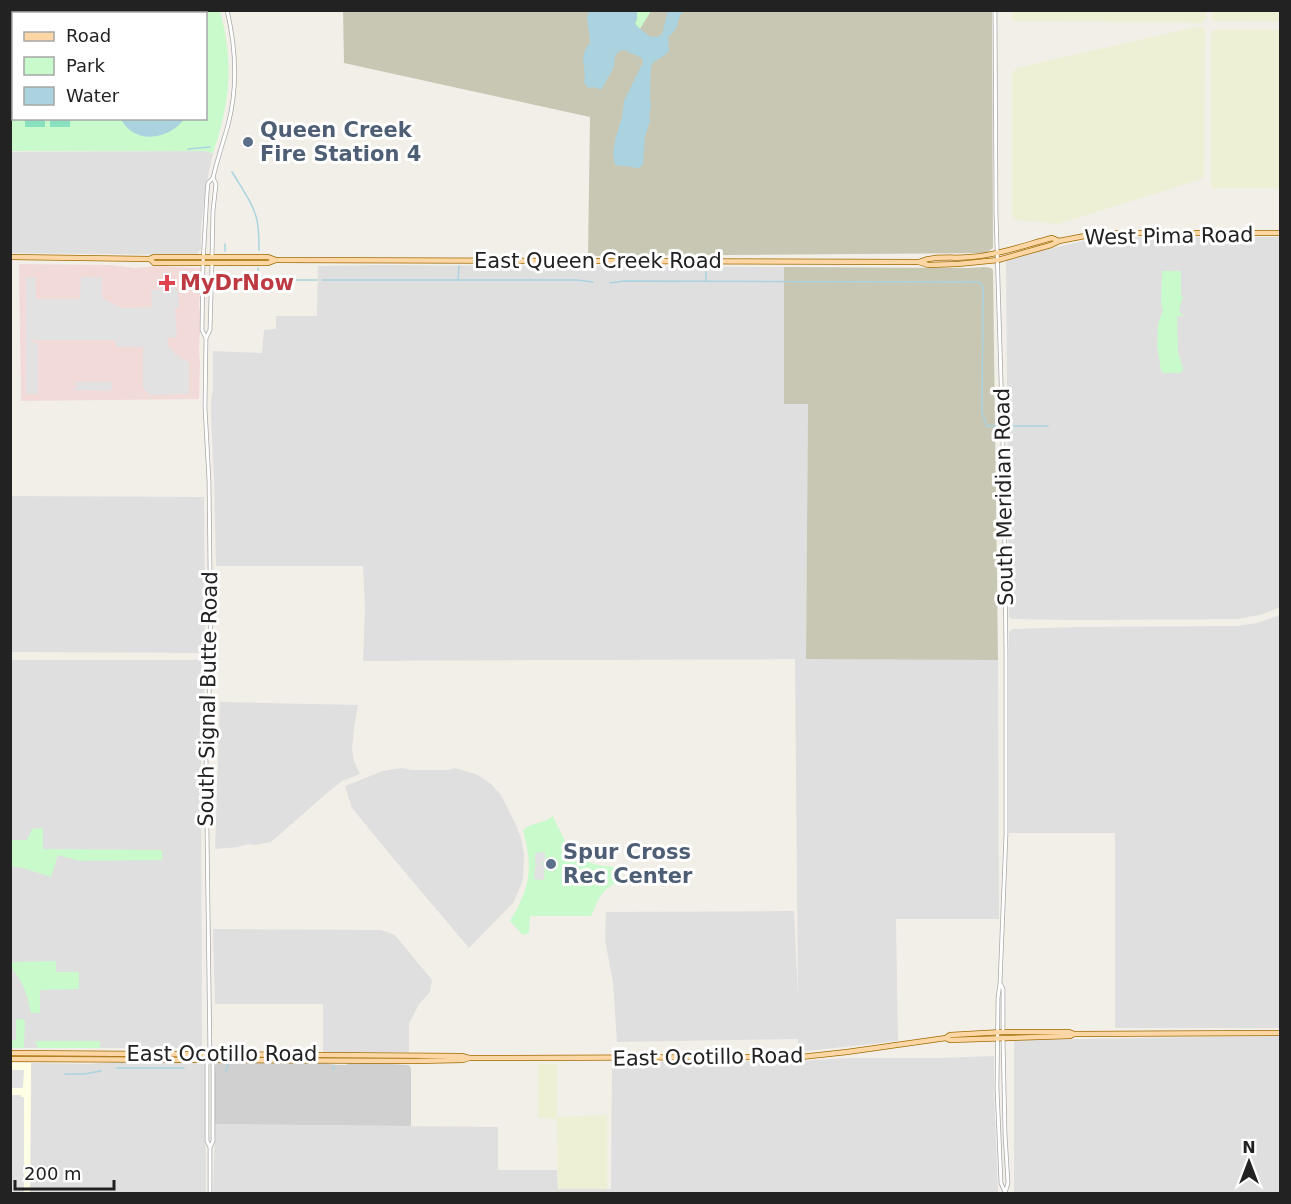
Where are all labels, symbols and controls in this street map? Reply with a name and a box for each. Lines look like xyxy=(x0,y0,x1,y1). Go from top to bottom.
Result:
legend xyxy=(12,12,207,120)
text: Road xyxy=(66,25,111,46)
text: Park xyxy=(66,55,105,76)
text: Water xyxy=(66,85,120,106)
place label: Queen Creek Fire Station 4 xyxy=(260,118,421,166)
marker: Queen Creek Fire Station 4 xyxy=(241,135,255,149)
street label: West Pima Road xyxy=(1084,223,1254,249)
street label: East Queen Creek Road xyxy=(474,249,722,273)
place label: MyDrNow xyxy=(180,271,294,295)
marker: MyDrNow xyxy=(158,274,176,292)
street label: South Meridian Road xyxy=(990,388,1018,606)
street label: South Signal Butte Road xyxy=(194,571,222,827)
place label: Spur Cross Rec Center xyxy=(563,840,693,888)
marker: Spur Cross Rec Center xyxy=(544,857,558,871)
street label: East Ocotillo Road xyxy=(127,1042,317,1066)
street label: East Ocotillo Road xyxy=(612,1043,804,1071)
north arrow xyxy=(1219,1132,1279,1192)
text: N xyxy=(1242,1138,1256,1157)
scale bar xyxy=(15,1153,114,1191)
text: 200 m xyxy=(24,1163,82,1184)

